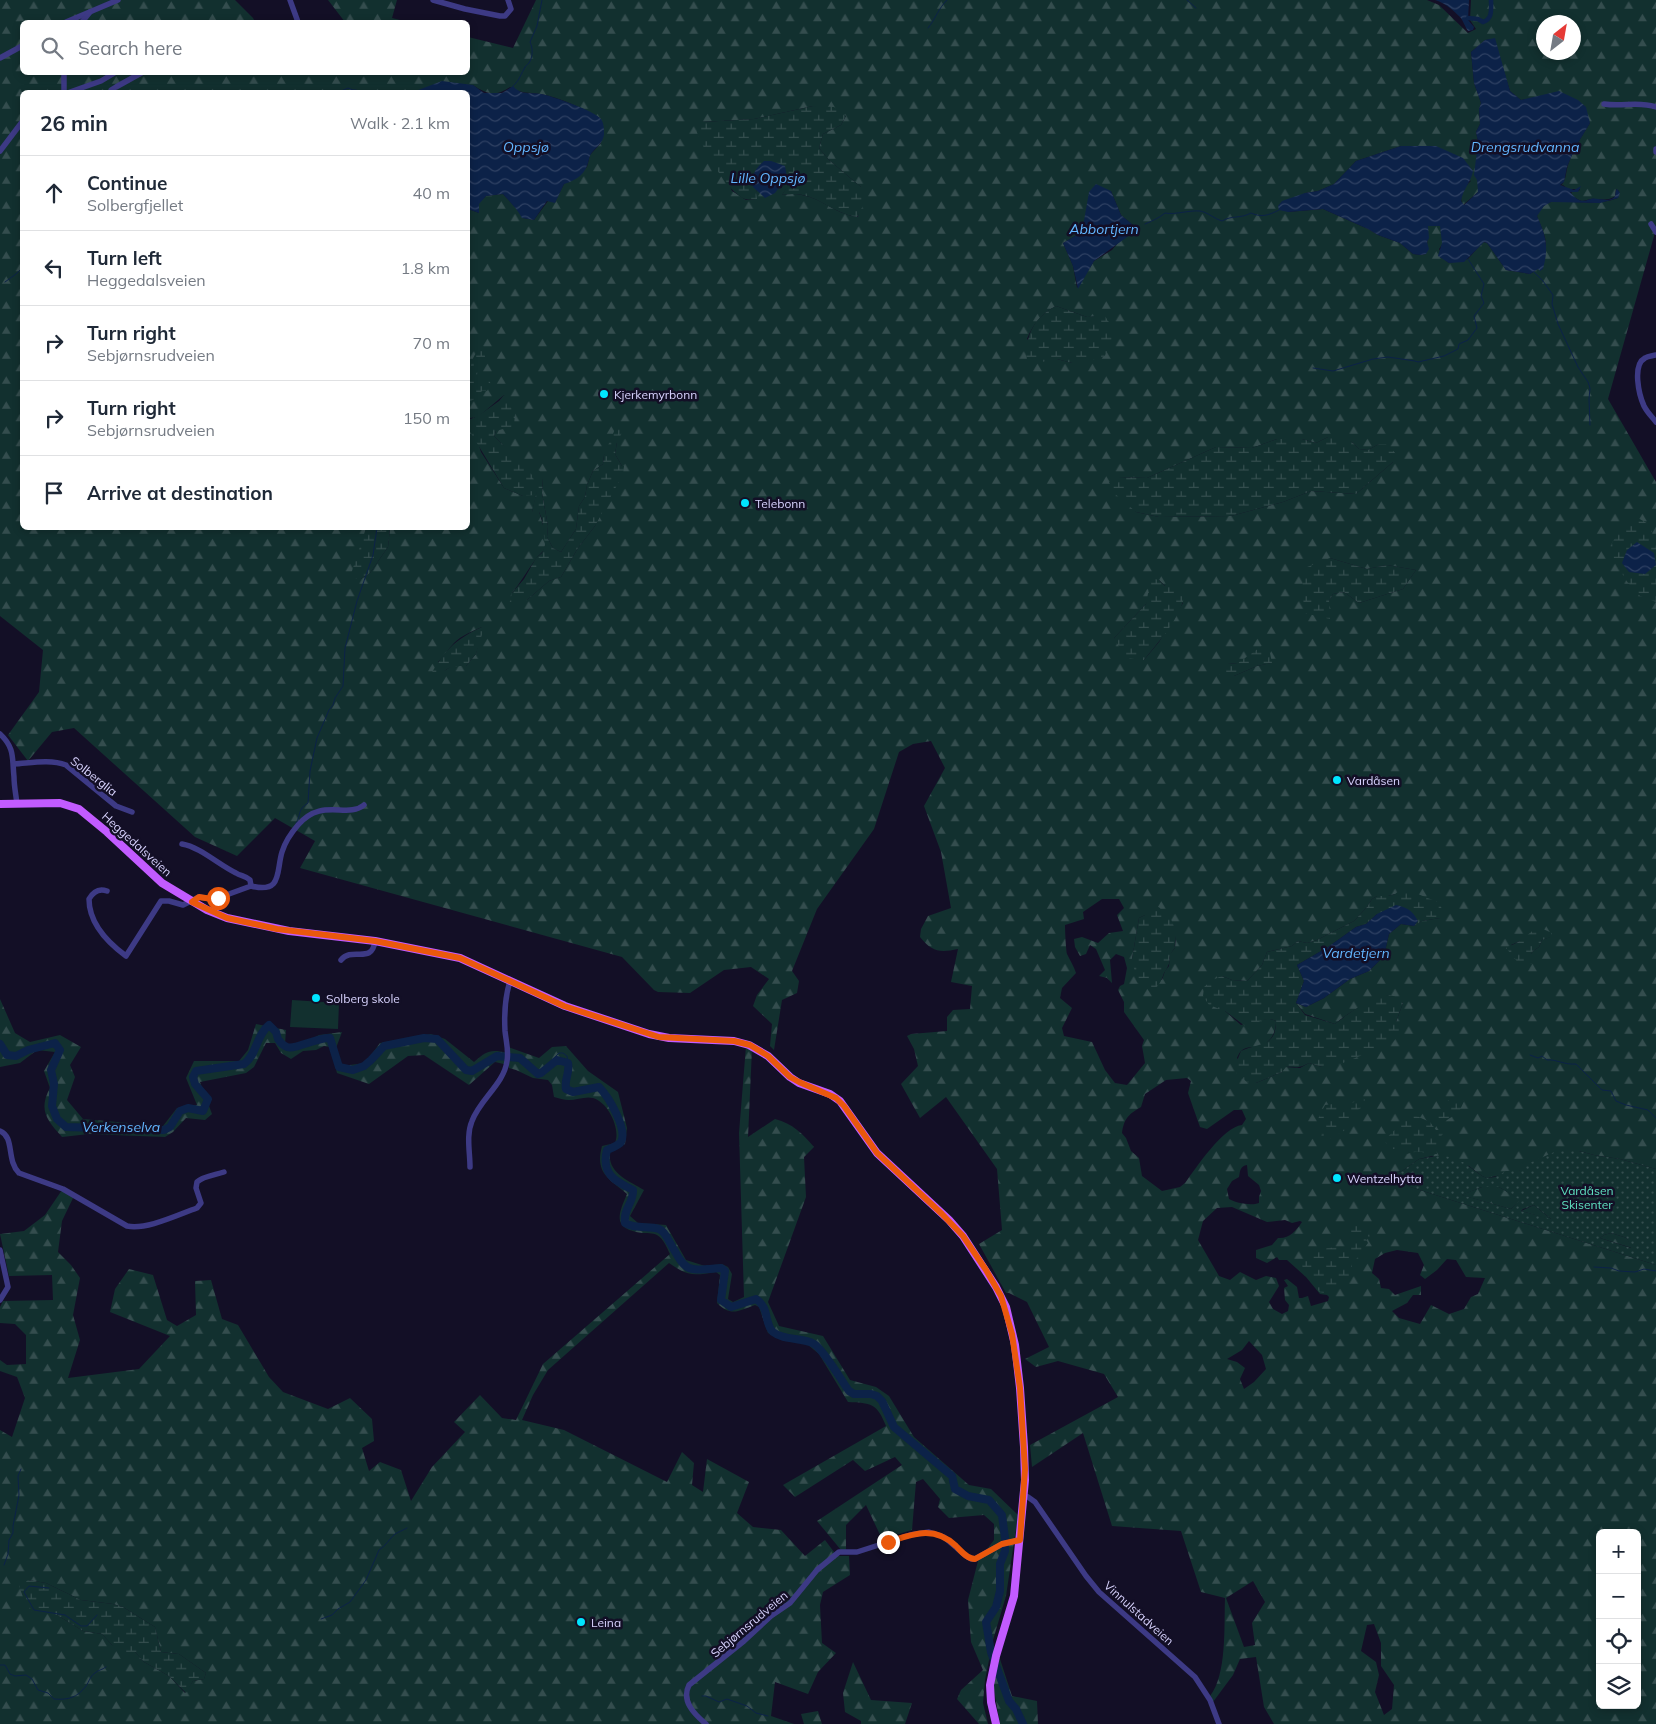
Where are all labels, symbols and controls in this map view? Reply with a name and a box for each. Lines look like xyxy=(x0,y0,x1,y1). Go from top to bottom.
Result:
north arrow xyxy=(1536,15,1581,60)
search box xyxy=(20,20,470,75)
icon: search xyxy=(38,34,66,62)
text: Search here xyxy=(78,36,182,60)
text: 26 min xyxy=(40,110,108,136)
text: Walk · 2.1 km xyxy=(350,113,450,133)
water label: Oppsjø xyxy=(503,138,549,156)
water label: Drengsrudvanna xyxy=(1471,138,1579,156)
water label: Lille Oppsjø xyxy=(731,169,805,187)
text: Continue xyxy=(87,171,167,195)
icon: ahead xyxy=(40,179,68,207)
text: 40 m xyxy=(413,183,450,203)
text: Solbergfjellet xyxy=(87,195,183,215)
water label: Abbortjern xyxy=(1068,220,1139,238)
text: Turn left xyxy=(87,246,162,270)
icon: left xyxy=(40,254,68,282)
text: 1.8 km xyxy=(401,258,450,278)
text: Heggedalsveien xyxy=(87,270,206,290)
text: Turn right xyxy=(87,321,176,345)
icon: right xyxy=(40,329,68,357)
text: 70 m xyxy=(413,333,450,353)
text: Sebjørnsrudveien xyxy=(87,345,215,365)
place label: Kjerkemyrbonn xyxy=(614,387,697,402)
marker: Kjerkemyrbonn xyxy=(598,388,610,400)
text: Turn right xyxy=(87,396,176,420)
icon: right xyxy=(40,404,68,432)
text: 150 m xyxy=(403,408,450,428)
text: Sebjørnsrudveien xyxy=(87,420,215,440)
icon: arrive xyxy=(40,479,68,507)
text: Arrive at destination xyxy=(87,481,273,505)
place label: Telebonn xyxy=(755,496,805,511)
marker: Telebonn xyxy=(739,497,751,509)
street label: Solberglia xyxy=(68,753,120,799)
place label: Vardåsen xyxy=(1347,773,1400,788)
marker: Vardåsen xyxy=(1331,774,1343,786)
street label: Heggedalsveien xyxy=(99,809,175,879)
route start xyxy=(207,887,230,910)
water label: Vardetjern xyxy=(1322,944,1390,962)
place label: Solberg skole xyxy=(326,991,400,1006)
marker: Solberg skole xyxy=(310,992,322,1004)
water label: Verkenselva xyxy=(82,1118,160,1136)
place label: Wentzelhytta xyxy=(1347,1171,1422,1186)
marker: Wentzelhytta xyxy=(1331,1172,1343,1184)
park label: Vardåsen Skisenter xyxy=(1560,1183,1614,1212)
map controls xyxy=(1596,1529,1641,1709)
button: + xyxy=(1596,1529,1641,1574)
route end xyxy=(877,1531,900,1554)
button: − xyxy=(1596,1574,1641,1619)
street label: Vinnulstadveien xyxy=(1101,1578,1177,1648)
street label: Sebjørnsrudveien xyxy=(707,1587,791,1661)
place label: Leina xyxy=(591,1615,621,1630)
marker: Leina xyxy=(575,1616,587,1628)
button: locate xyxy=(1596,1619,1641,1664)
button: layers xyxy=(1596,1664,1641,1709)

